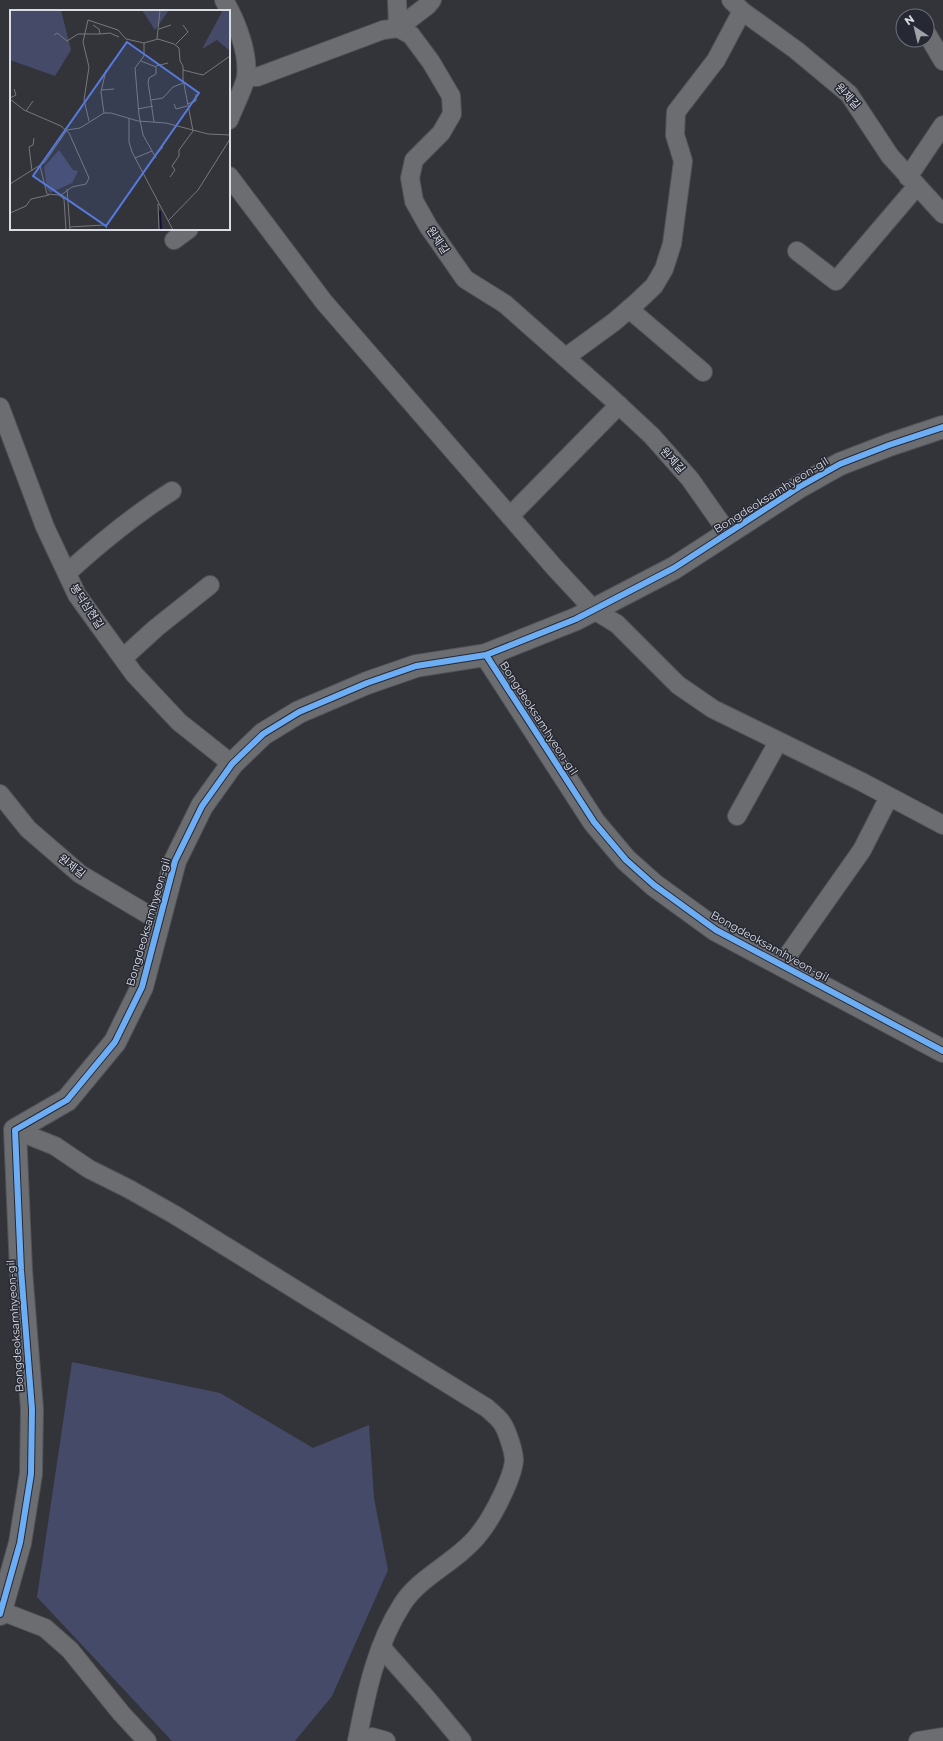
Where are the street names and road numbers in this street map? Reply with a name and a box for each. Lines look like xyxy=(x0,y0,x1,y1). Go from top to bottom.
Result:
street label: 원제길 xyxy=(833,80,863,112)
street label: 원제길 xyxy=(424,223,452,257)
street label: 원제길 xyxy=(658,444,688,476)
street label: Bongdeoksamhyeon-gil xyxy=(711,454,831,536)
street label: 봉덕삼현길 xyxy=(67,581,107,631)
street label: Bongdeoksamhyeon-gil xyxy=(497,658,581,778)
street label: 원제길 xyxy=(56,851,88,881)
street label: Bongdeoksamhyeon-gil xyxy=(123,856,173,988)
street label: Bongdeoksamhyeon-gil xyxy=(709,908,831,984)
street label: Bongdeoksamhyeon-gil xyxy=(3,1259,27,1393)

